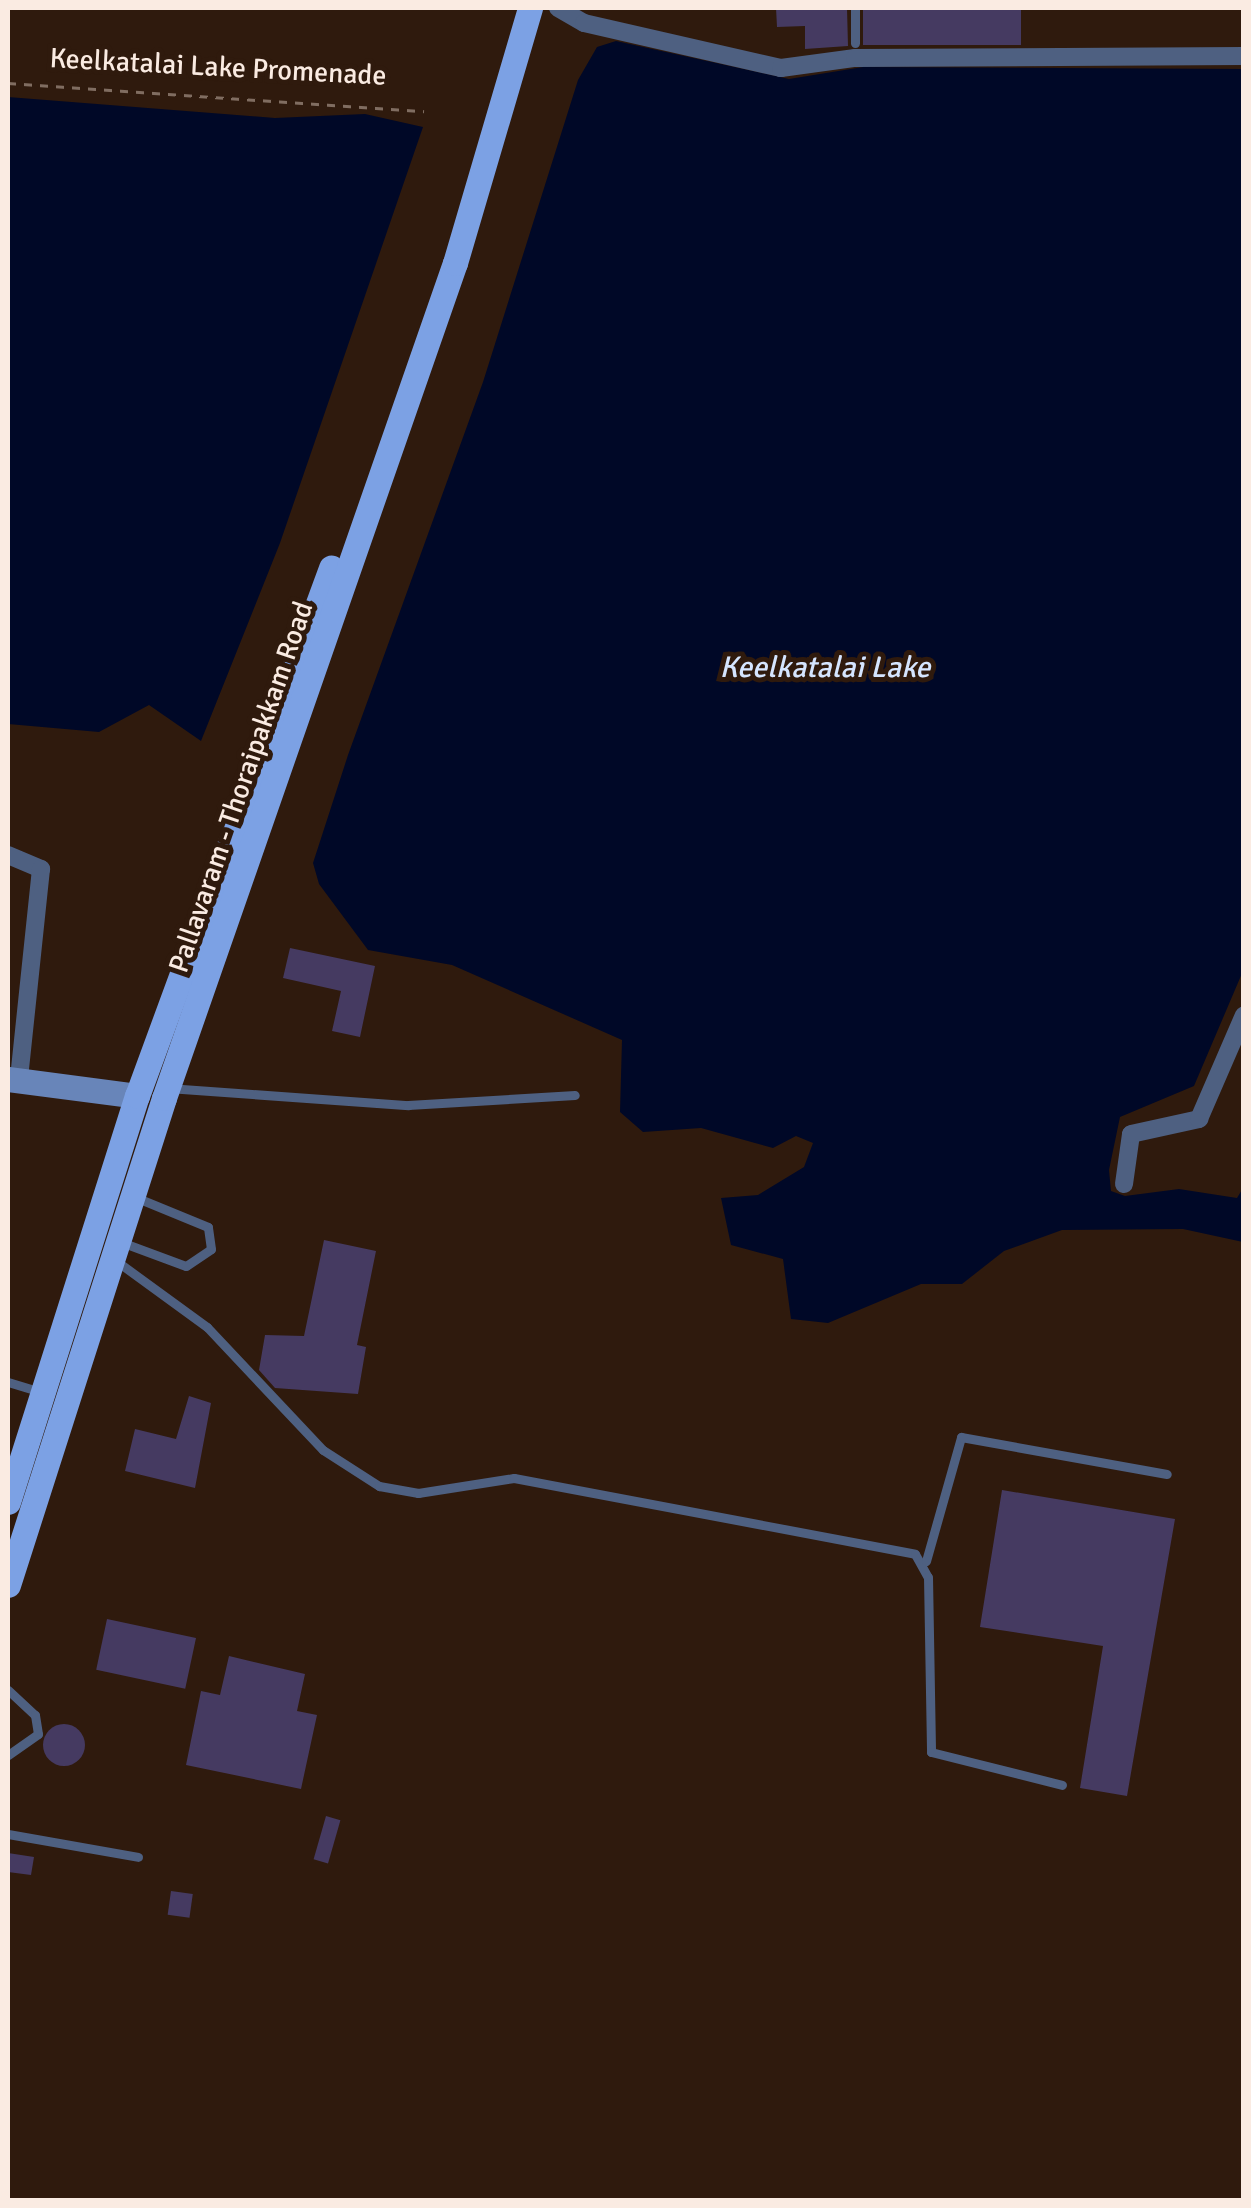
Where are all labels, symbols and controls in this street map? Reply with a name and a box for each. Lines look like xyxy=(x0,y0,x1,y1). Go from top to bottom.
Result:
street label: Keelkatalai Lake Promenade xyxy=(49,41,387,93)
street label: Pallavaram - Thoraipakkam Road xyxy=(162,597,320,977)
water label: Keelkatalai Lake xyxy=(720,650,930,686)

